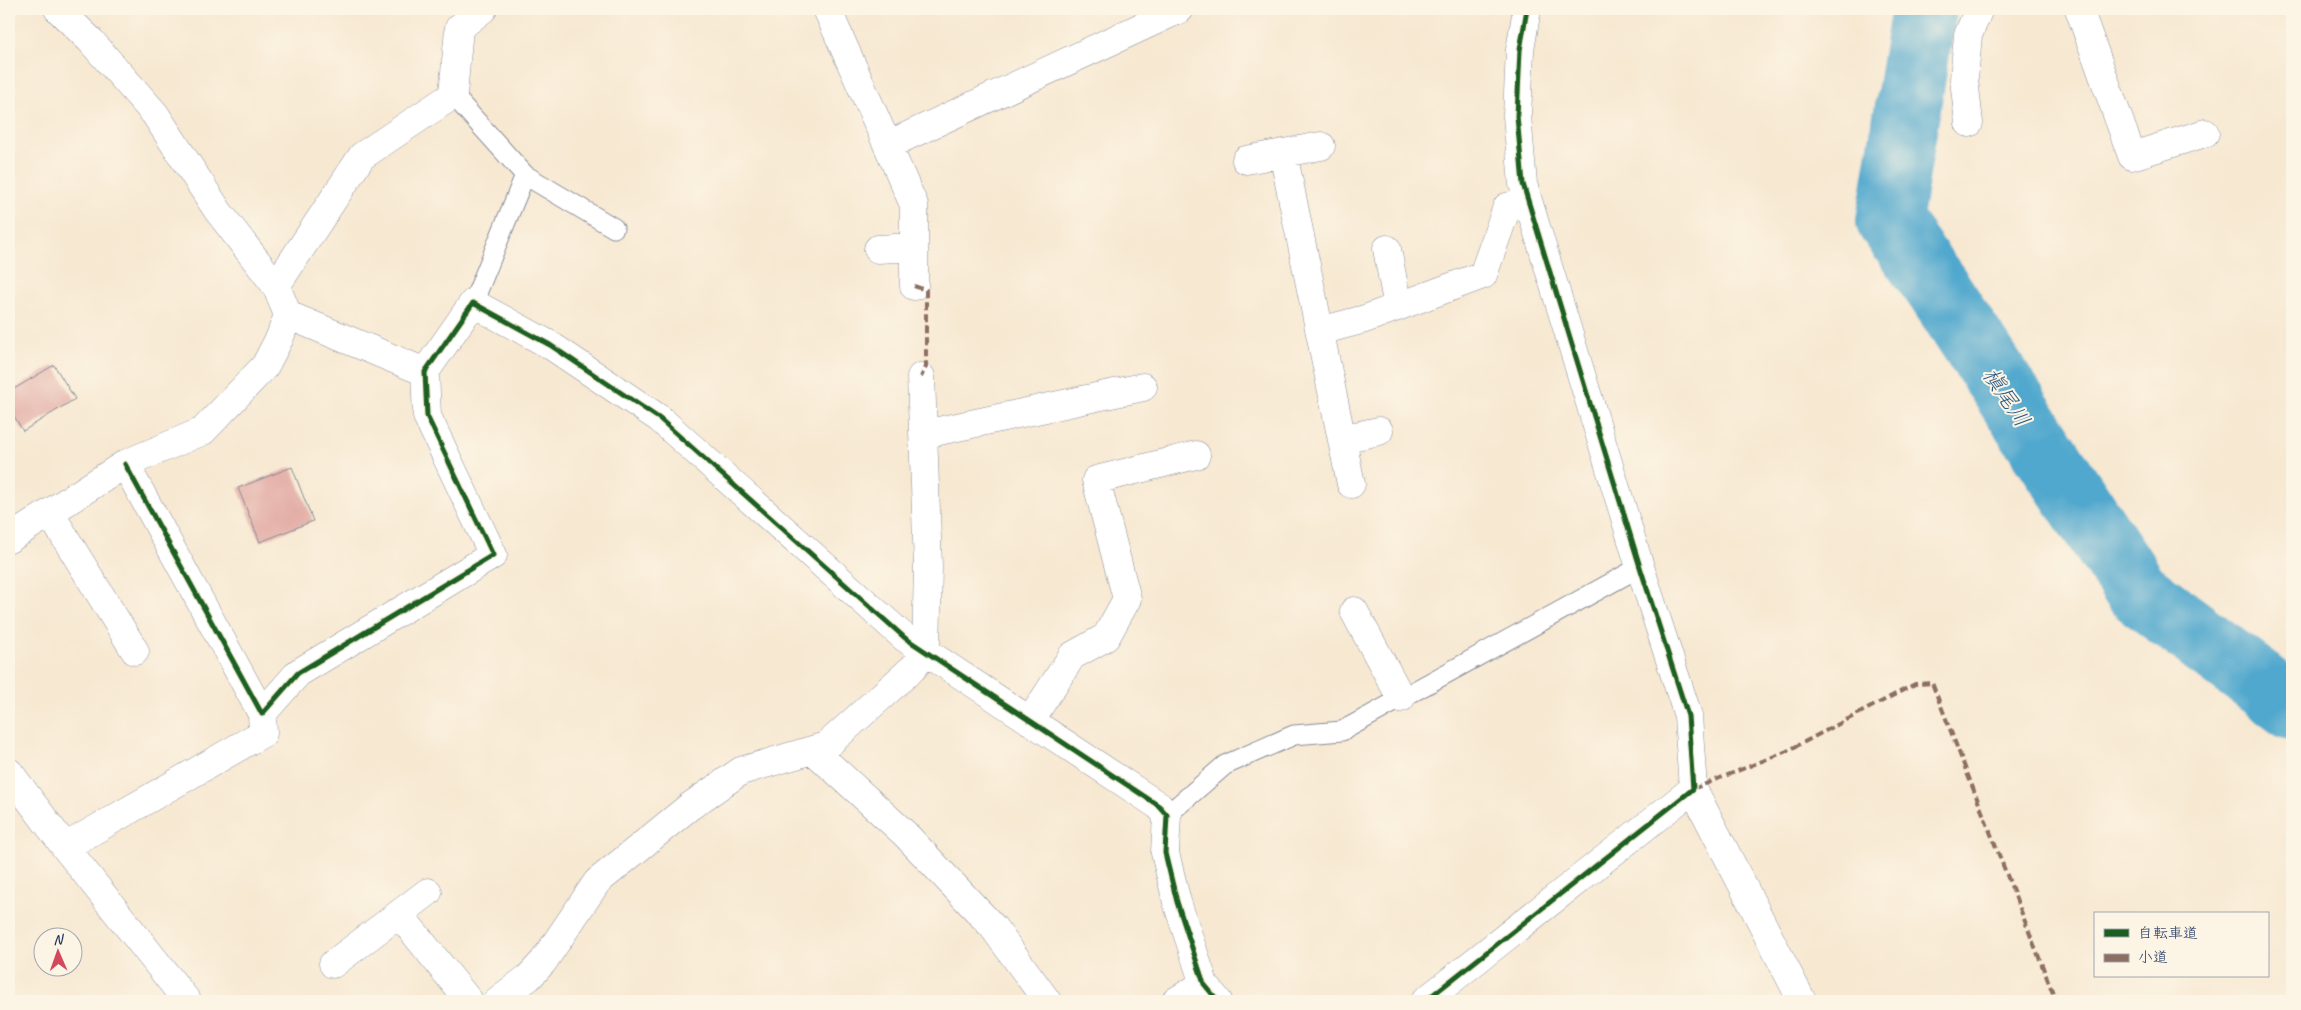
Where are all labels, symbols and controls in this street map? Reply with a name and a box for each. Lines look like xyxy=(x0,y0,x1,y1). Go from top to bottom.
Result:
water label: 槇尾川 xyxy=(1976,362,2036,433)
legend xyxy=(2094,912,2268,978)
text: 自転車道 xyxy=(2138,924,2198,943)
north arrow xyxy=(32,928,82,978)
text: N xyxy=(53,931,65,948)
text: 小道 xyxy=(2138,948,2168,967)

